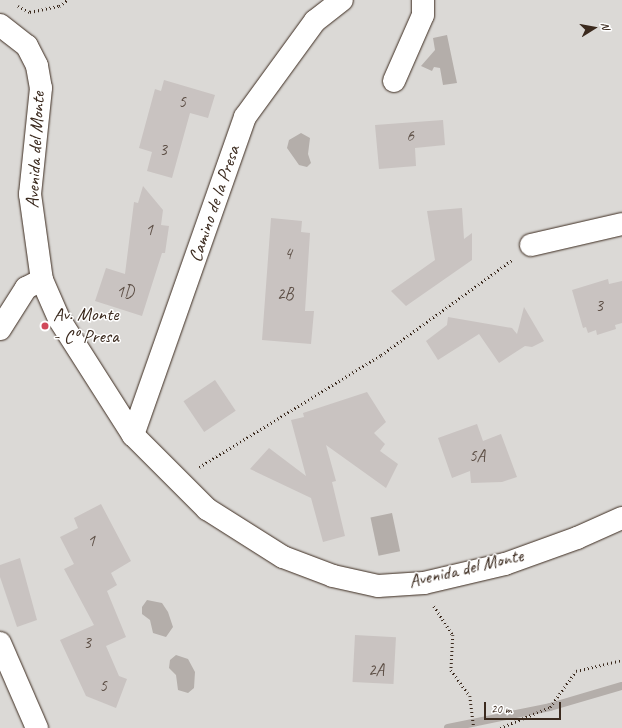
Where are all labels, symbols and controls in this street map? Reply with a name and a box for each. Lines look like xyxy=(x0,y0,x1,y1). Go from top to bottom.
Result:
north arrow xyxy=(574,8,614,48)
text: N xyxy=(598,21,613,30)
street label: Avenida del Monte xyxy=(22,91,50,209)
house number: 5 xyxy=(178,92,186,112)
house number: 6 xyxy=(406,126,414,146)
house number: 3 xyxy=(159,140,167,160)
street label: Camino de la Presa xyxy=(184,143,246,265)
house number: 1 xyxy=(145,220,153,240)
house number: 4 xyxy=(284,244,292,264)
house number: 1D xyxy=(116,282,134,302)
house number: 2B xyxy=(277,284,293,304)
house number: 3 xyxy=(595,296,603,316)
place label: Av. Monte - Cº Presa xyxy=(53,304,119,348)
marker: Av. Monte - Cº Presa xyxy=(40,321,50,331)
house number: 5A xyxy=(469,446,485,466)
house number: 1 xyxy=(87,531,95,551)
street label: Avenida del Monte xyxy=(407,545,525,593)
house number: 3 xyxy=(83,633,91,653)
house number: 2A xyxy=(368,660,384,680)
house number: 5 xyxy=(99,676,107,696)
scale bar xyxy=(486,694,563,720)
text: 20 m xyxy=(491,701,511,717)

